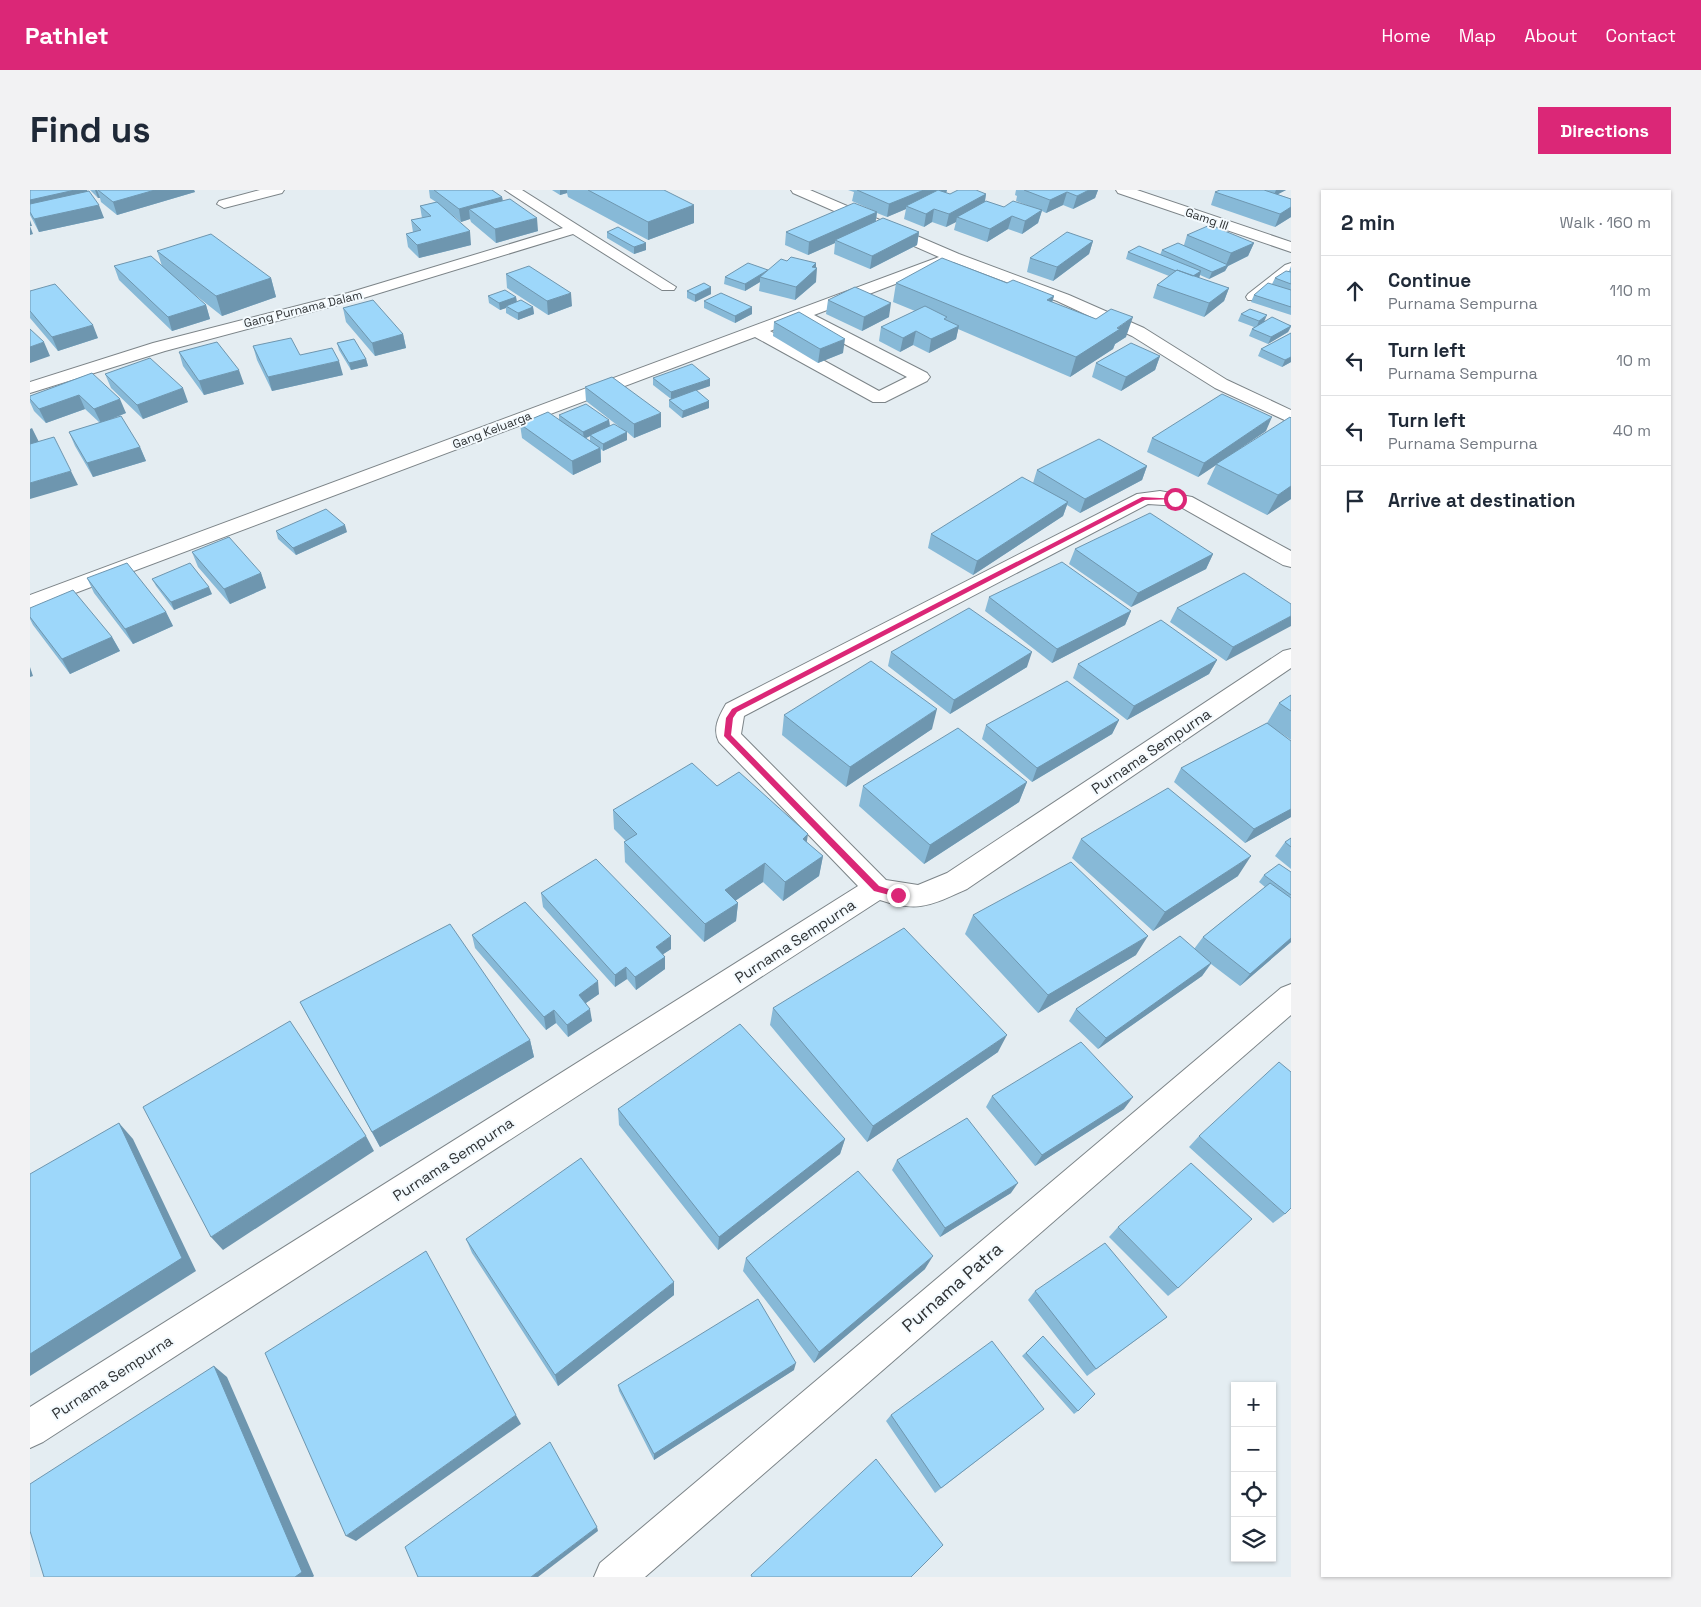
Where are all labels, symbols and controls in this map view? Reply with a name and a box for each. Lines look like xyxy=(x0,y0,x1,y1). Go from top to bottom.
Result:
text: Pathlet xyxy=(25,20,109,51)
text: Home xyxy=(1382,24,1431,47)
text: Map xyxy=(1459,24,1496,47)
text: About xyxy=(1524,24,1578,47)
text: Contact xyxy=(1606,24,1676,47)
button: Directions xyxy=(1538,107,1671,154)
text: Find us xyxy=(30,108,151,152)
street label: Gamg III xyxy=(1183,204,1231,234)
text: 2 min xyxy=(1341,209,1395,236)
text: Walk · 160 m xyxy=(1560,212,1651,233)
text: Continue xyxy=(1388,268,1471,293)
icon: ahead xyxy=(1341,277,1369,305)
text: 110 m xyxy=(1609,280,1651,301)
street label: Gang Purnama Dalam xyxy=(242,287,364,331)
text: Purnama Sempurna xyxy=(1388,293,1538,314)
text: Turn left xyxy=(1388,338,1466,363)
icon: left xyxy=(1341,347,1369,375)
text: 10 m xyxy=(1616,350,1651,371)
text: Purnama Sempurna xyxy=(1388,363,1538,384)
street label: Gang Keluarga xyxy=(450,408,534,452)
text: Turn left xyxy=(1388,408,1466,433)
icon: left xyxy=(1341,417,1369,445)
text: 40 m xyxy=(1613,420,1651,441)
text: Purnama Sempurna xyxy=(1388,433,1538,454)
icon: arrive xyxy=(1341,487,1369,515)
route start xyxy=(1164,488,1187,511)
text: Arrive at destination xyxy=(1388,488,1576,513)
street label: Purnama Sempurna xyxy=(1088,704,1215,798)
route end xyxy=(887,884,910,907)
street label: Purnama Sempurna xyxy=(731,895,859,987)
street label: Purnama Sempurna xyxy=(389,1113,517,1205)
street label: Purnama Patra xyxy=(897,1237,1007,1337)
street label: Purnama Sempurna xyxy=(48,1331,176,1423)
map controls xyxy=(1231,1382,1276,1562)
button: + xyxy=(1231,1382,1276,1427)
button: − xyxy=(1231,1427,1276,1472)
button: locate xyxy=(1231,1472,1276,1517)
button: layers xyxy=(1231,1517,1276,1562)

